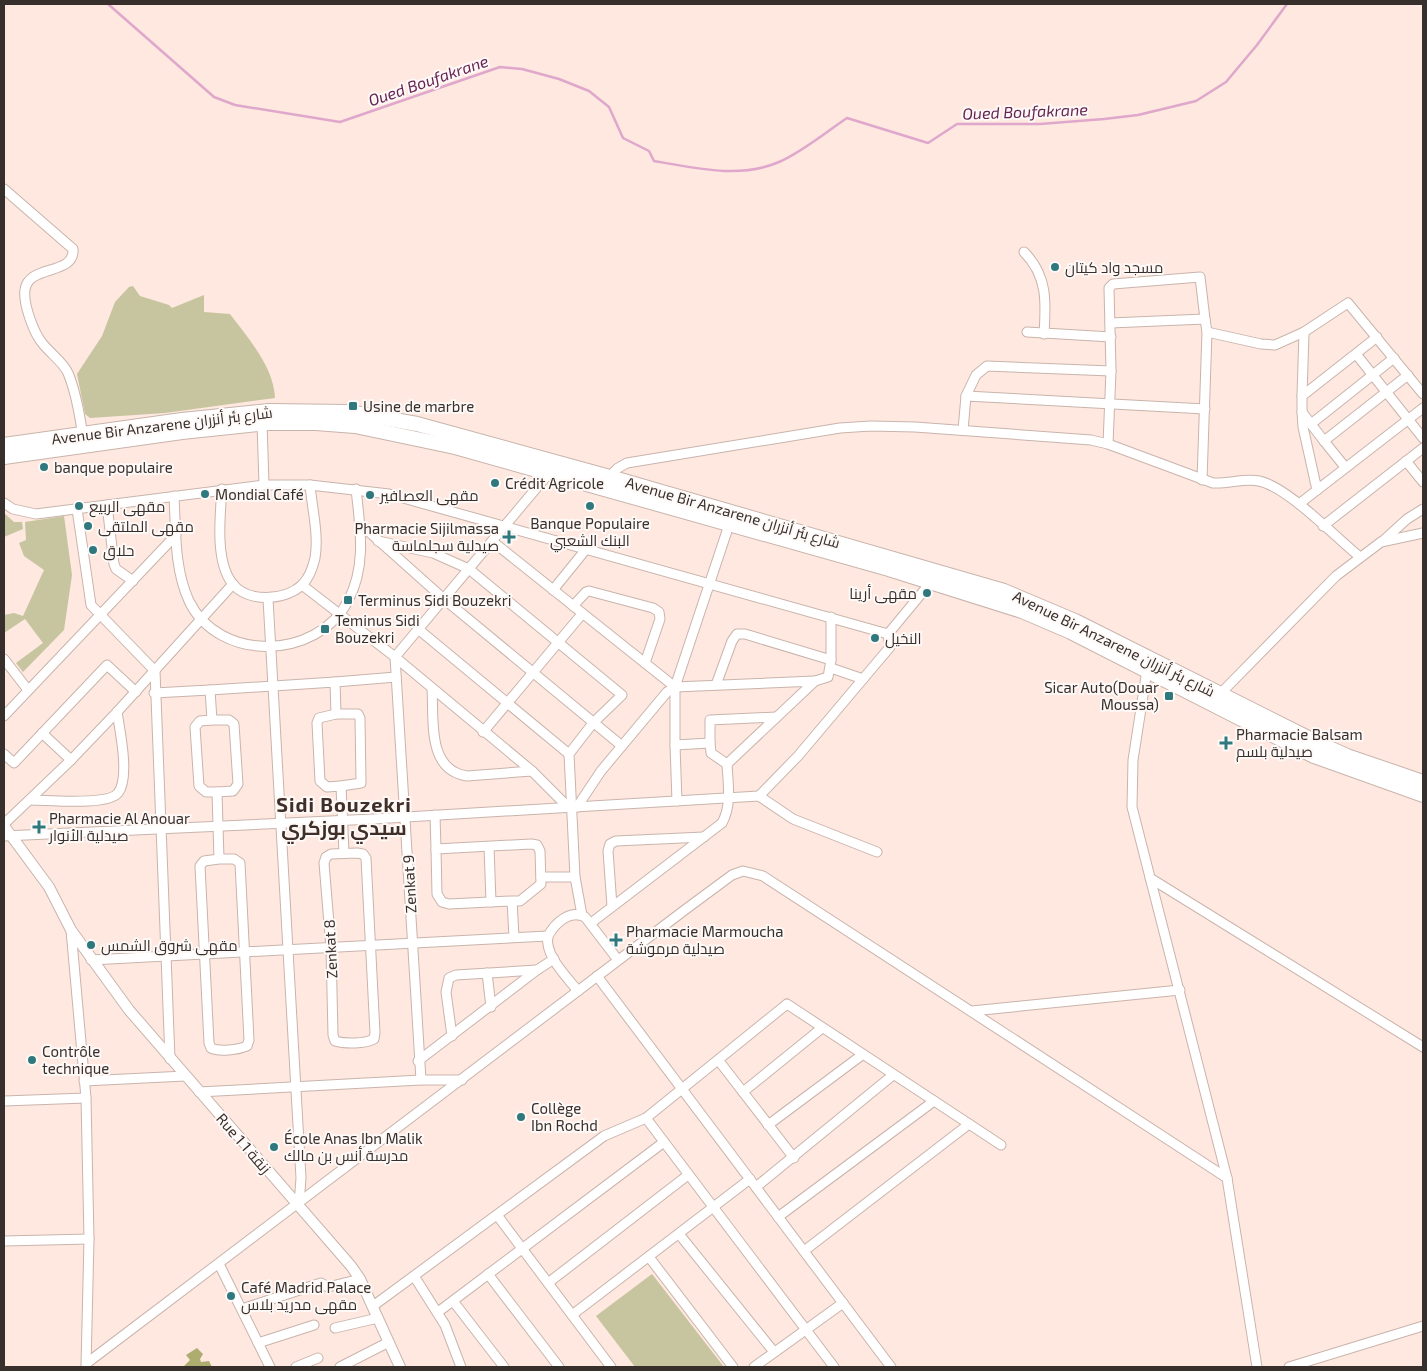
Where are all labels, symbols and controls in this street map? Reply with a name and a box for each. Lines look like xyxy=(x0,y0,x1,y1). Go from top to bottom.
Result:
water label: Oued Boufakrane xyxy=(365,50,491,109)
water label: Oued Boufakrane xyxy=(962,99,1089,123)
place label: مسجد واد كيتان xyxy=(1065,258,1163,278)
marker: مسجد واد كيتان xyxy=(1049,261,1061,273)
place label: Usine de marbre xyxy=(363,397,474,415)
marker: Usine de marbre xyxy=(347,400,359,412)
street label: Avenue Bir Anzarene شارع بئر أنزران xyxy=(51,403,274,450)
place label: banque populaire xyxy=(54,458,173,476)
marker: banque populaire xyxy=(38,461,50,473)
street label: Avenue Bir Anzarene شارع بئر أنزران xyxy=(623,473,842,554)
place label: Crédit Agricole xyxy=(505,474,604,492)
marker: Crédit Agricole xyxy=(489,477,501,489)
place label: Mondial Café xyxy=(215,485,304,503)
place label: مقهى العصافير xyxy=(379,486,479,506)
marker: Mondial Café xyxy=(199,488,211,500)
marker: مقهى العصافير xyxy=(364,489,376,501)
place label: مقهى الربيع xyxy=(89,497,165,518)
marker: مقهى الربيع xyxy=(73,500,85,512)
marker: Banque Populaire البنك الشعبي xyxy=(584,500,596,512)
place label: Banque Populaire البنك الشعبي xyxy=(530,514,650,553)
place label: مقهى الملتقى xyxy=(98,517,194,537)
place label: Pharmacie Sijilmassa صيدلية سجلماسة xyxy=(354,519,499,554)
marker: مقهى الملتقى xyxy=(82,520,94,532)
marker: Pharmacie Sijilmassa صيدلية سجلماسة xyxy=(503,531,515,543)
place label: حلاق xyxy=(103,541,134,561)
marker: حلاق xyxy=(87,544,99,556)
place label: مقهى أرينا xyxy=(849,584,917,604)
street label: Avenue Bir Anzarene شارع بئر أنزران xyxy=(1009,586,1218,703)
marker: مقهى أرينا xyxy=(921,587,933,599)
place label: Terminus Sidi Bouzekri xyxy=(358,591,511,609)
marker: Terminus Sidi Bouzekri xyxy=(342,594,354,606)
place label: Teminus Sidi Bouzekri xyxy=(335,611,420,646)
marker: Teminus Sidi Bouzekri xyxy=(319,623,331,635)
place label: النخيل xyxy=(885,629,922,649)
marker: النخيل xyxy=(869,632,881,644)
place label: Sicar Auto(Douar Moussa) xyxy=(1044,678,1159,713)
marker: Sicar Auto(Douar Moussa) xyxy=(1163,690,1175,702)
place label: Pharmacie Balsam صيدلية بلسم xyxy=(1236,725,1363,762)
marker: Pharmacie Balsam صيدلية بلسم xyxy=(1220,737,1232,749)
district label: Sidi Bouzekri سيدي بوزكري xyxy=(276,792,412,844)
place label: Pharmacie Al Anouar صيدلية الأنوار xyxy=(48,809,190,845)
marker: Pharmacie Al Anouar صيدلية الأنوار xyxy=(33,821,45,833)
street label: Zenkat 9 xyxy=(398,854,420,914)
street label: Zenkat 8 xyxy=(319,919,341,979)
place label: Pharmacie Marmoucha صيدلية مرموشة xyxy=(626,922,784,958)
marker: Pharmacie Marmoucha صيدلية مرموشة xyxy=(610,934,622,946)
place label: مقهى شروق الشمس xyxy=(101,936,238,956)
marker: مقهى شروق الشمس xyxy=(85,939,97,951)
place label: Contrôle technique xyxy=(42,1042,109,1077)
marker: Contrôle technique xyxy=(26,1054,38,1066)
place label: Collège Ibn Rochd xyxy=(531,1099,598,1134)
street label: Rue 1 زنقة 1 xyxy=(212,1109,275,1178)
marker: Collège Ibn Rochd xyxy=(515,1111,527,1123)
place label: École Anas Ibn Malik مدرسة أنس بن مالك xyxy=(284,1129,423,1166)
marker: École Anas Ibn Malik مدرسة أنس بن مالك xyxy=(268,1141,280,1153)
place label: Café Madrid Palace مقهى مدريد بلاس xyxy=(241,1278,371,1315)
marker: Café Madrid Palace مقهى مدريد بلاس xyxy=(225,1290,237,1302)

